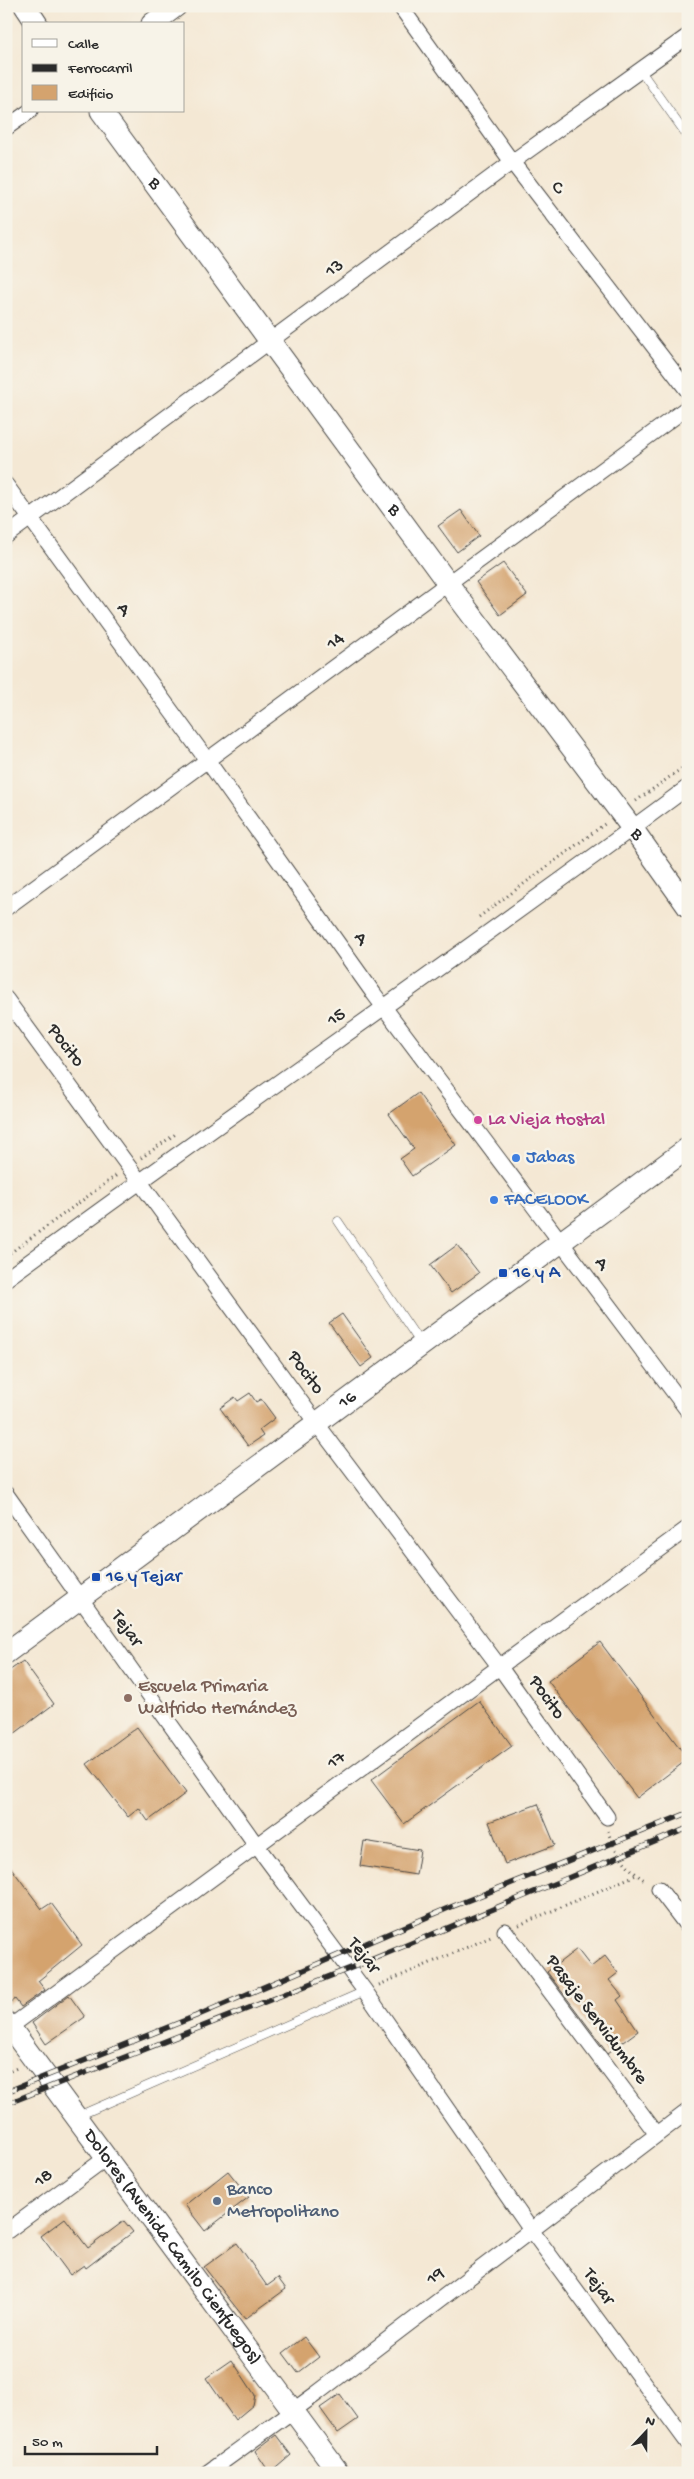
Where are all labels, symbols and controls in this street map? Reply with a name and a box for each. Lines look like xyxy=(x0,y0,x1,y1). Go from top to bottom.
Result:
legend xyxy=(22,22,185,112)
text: Calle xyxy=(68,36,99,54)
text: Ferrocarril xyxy=(67,60,132,78)
text: Edificio xyxy=(68,86,114,104)
street label: B xyxy=(142,172,167,195)
street label: C xyxy=(545,177,570,200)
street label: 13 xyxy=(320,254,349,284)
street label: B xyxy=(381,498,407,522)
street label: A xyxy=(110,599,137,623)
street label: 14 xyxy=(322,628,350,657)
street label: B xyxy=(624,823,649,846)
street label: A xyxy=(347,928,374,952)
street label: 15 xyxy=(322,1004,351,1033)
street label: Pocito xyxy=(41,1019,89,1072)
place label: La Vieja Hostal xyxy=(488,1109,605,1132)
marker: La Vieja Hostal xyxy=(472,1114,484,1126)
place label: Jabas xyxy=(526,1147,575,1170)
marker: Jabas xyxy=(510,1152,522,1164)
place label: FACELOOK xyxy=(503,1189,590,1212)
marker: FACELOOK xyxy=(488,1194,500,1206)
street label: A xyxy=(588,1253,615,1277)
place label: 16 y A xyxy=(512,1262,562,1285)
marker: 16 y A xyxy=(497,1267,509,1279)
street label: Pocito xyxy=(281,1346,329,1400)
street label: 16 xyxy=(333,1385,362,1415)
place label: 16 y Tejar xyxy=(105,1566,184,1589)
marker: 16 y Tejar xyxy=(90,1571,102,1583)
street label: Tejar xyxy=(104,1605,148,1654)
street label: Pocito xyxy=(522,1671,569,1725)
place label: Escuela Primaria Walfrido Hernández xyxy=(138,1676,297,1721)
marker: Escuela Primaria Walfrido Hernández xyxy=(122,1692,134,1704)
street label: 17 xyxy=(322,1746,352,1776)
street label: Tejar xyxy=(341,1932,386,1981)
street label: Pasaje Servidumbre xyxy=(539,1950,652,2090)
street label: Dolores (Avenida Camilo Cienfuegos) xyxy=(77,2124,267,2369)
street label: 18 xyxy=(29,2164,58,2194)
place label: Banco Metropolitano xyxy=(226,2179,339,2224)
marker: Banco Metropolitano xyxy=(211,2195,223,2207)
street label: 19 xyxy=(421,2262,450,2292)
street label: Tejar xyxy=(576,2263,620,2312)
north arrow xyxy=(622,2406,672,2456)
text: N xyxy=(643,2413,657,2432)
scale bar xyxy=(25,2424,158,2456)
text: 50 m xyxy=(32,2434,63,2452)

